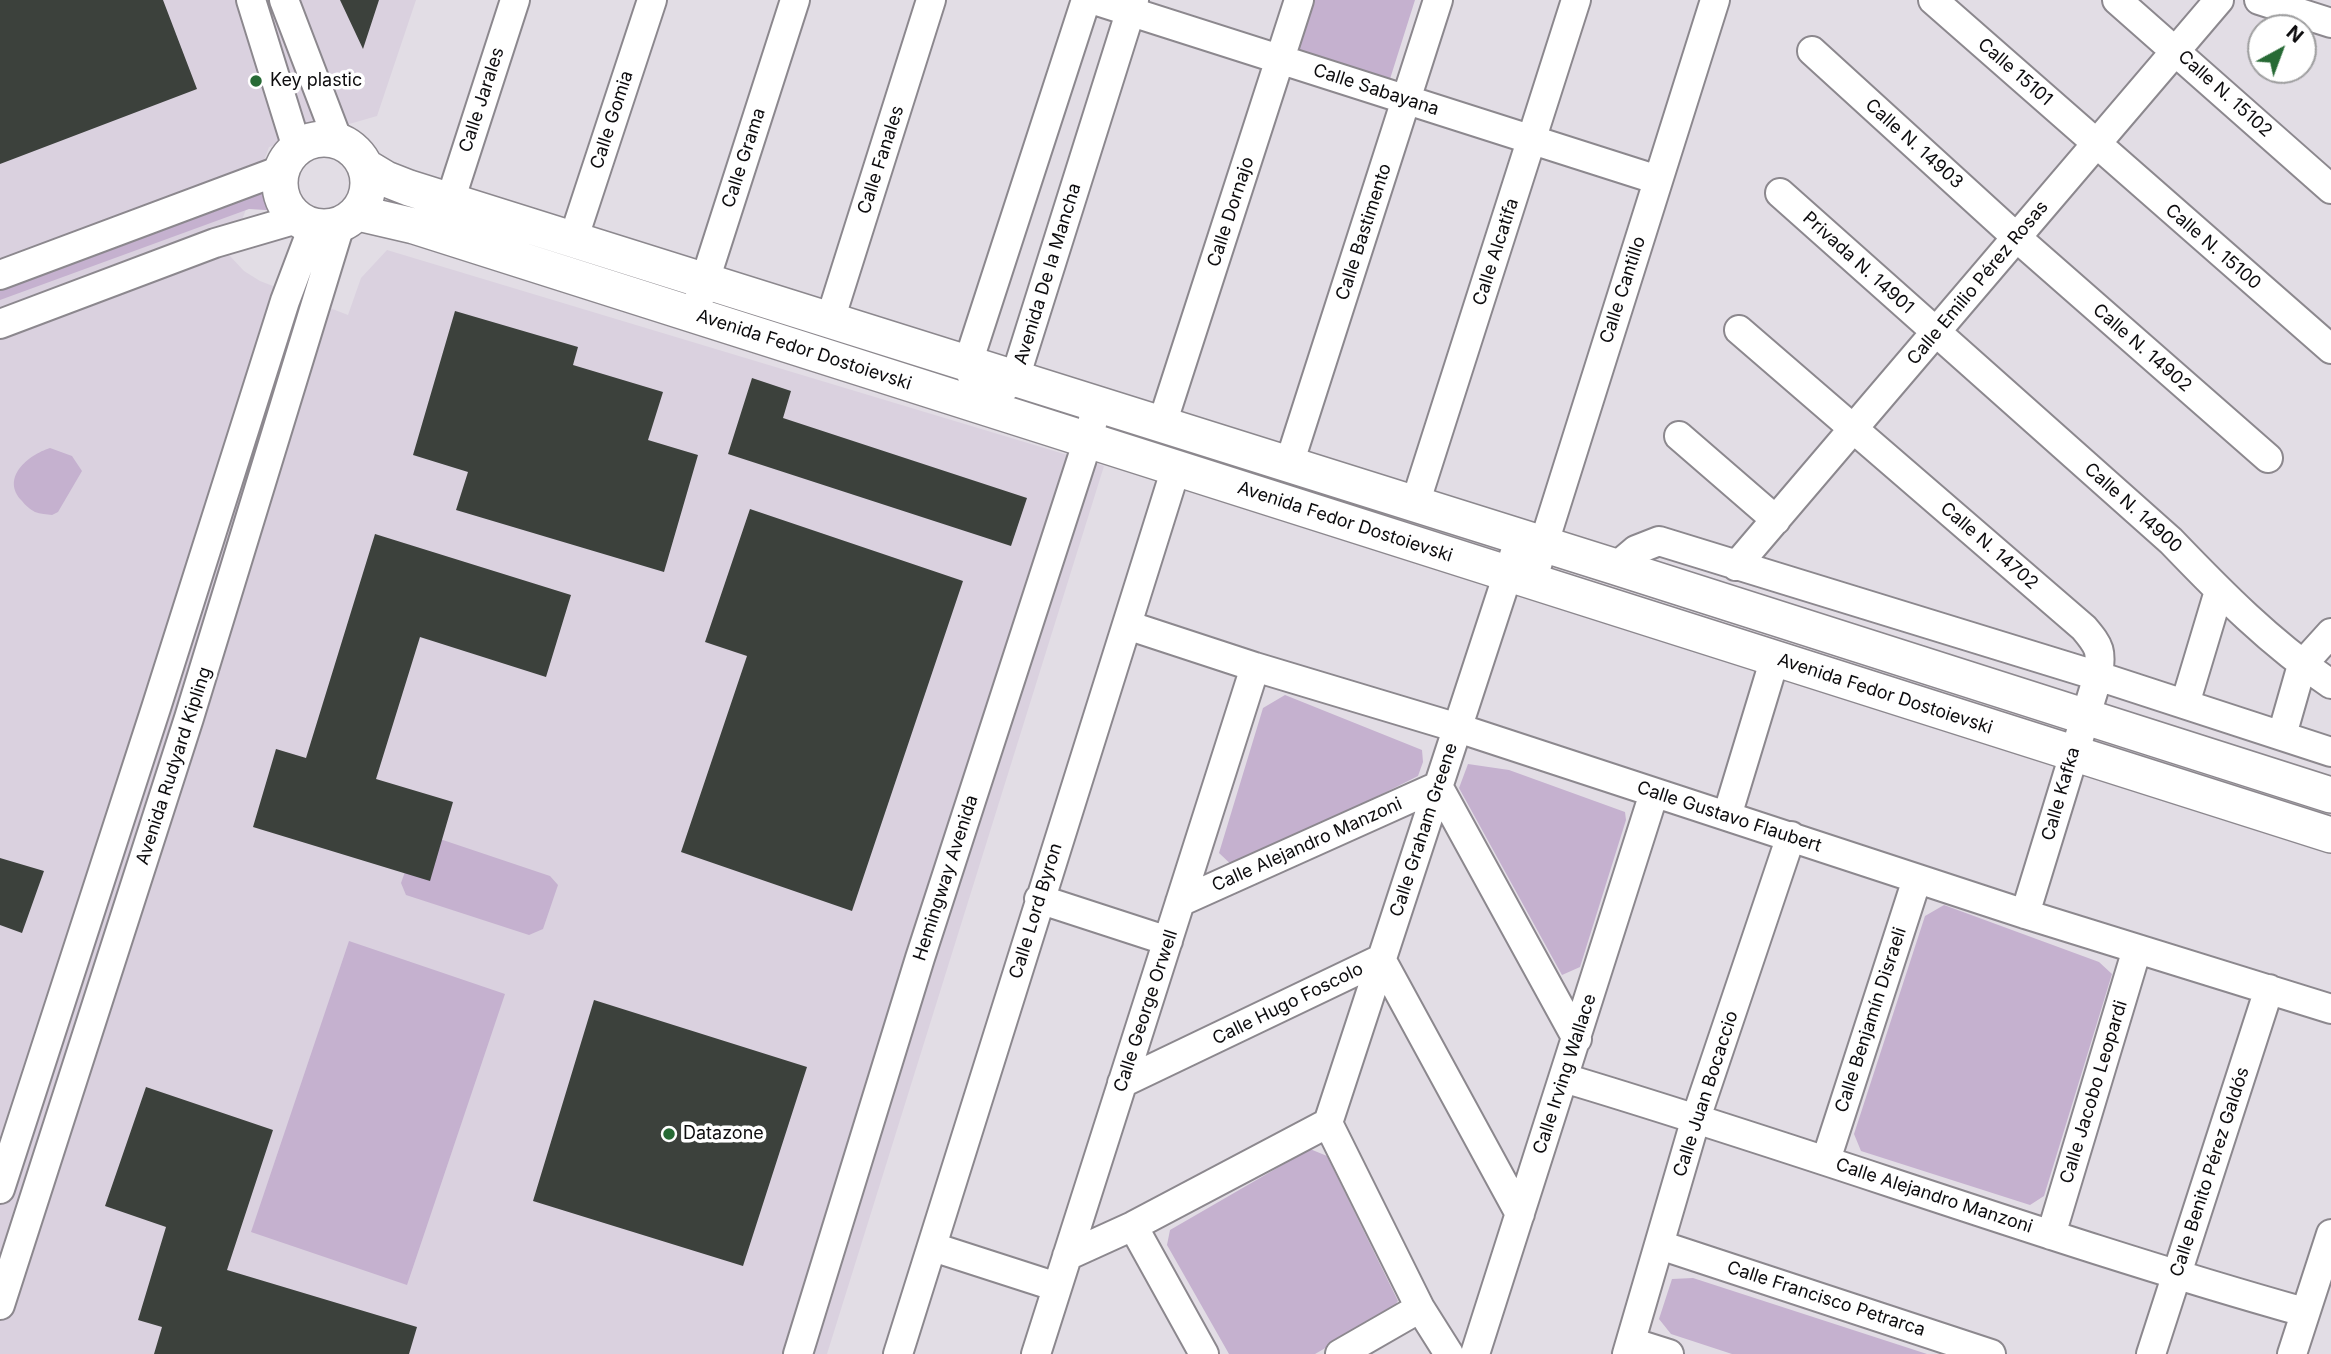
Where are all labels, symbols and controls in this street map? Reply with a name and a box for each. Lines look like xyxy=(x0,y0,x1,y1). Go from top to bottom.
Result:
north arrow xyxy=(2247,14,2317,84)
text: N xyxy=(2282,21,2308,48)
street label: Calle 15101 xyxy=(1973,34,2057,110)
street label: Calle Jarales xyxy=(455,45,509,155)
street label: Calle N. 15102 xyxy=(2173,46,2277,142)
street label: Calle Sabayana xyxy=(1310,59,1442,121)
street label: Calle Gomia xyxy=(586,68,638,172)
place label: Key plastic xyxy=(270,70,362,92)
marker: Key plastic xyxy=(248,73,264,89)
street label: Calle N. 14903 xyxy=(1861,95,1967,193)
street label: Calle Fanales xyxy=(853,103,909,217)
street label: Calle Grama xyxy=(718,105,770,211)
street label: Calle Dornajo xyxy=(1203,154,1259,270)
street label: Calle Bastimento xyxy=(1332,161,1396,303)
street label: Avenida De la Mancha xyxy=(1010,181,1086,367)
street label: Calle Alcatifa xyxy=(1468,196,1524,308)
street label: Calle Emilio Pérez Rosas xyxy=(1903,196,2053,370)
street label: Calle N. 15100 xyxy=(2161,200,2265,294)
street label: Privada N. 14901 xyxy=(1798,208,1918,318)
street label: Calle Cantillo xyxy=(1596,234,1650,346)
street label: Calle N. 14902 xyxy=(2088,299,2196,397)
street label: Avenida Fedor Dostoievski xyxy=(694,305,914,395)
street label: Calle N. 14900 xyxy=(2080,458,2186,558)
street label: Avenida Fedor Dostoievski xyxy=(1235,477,1455,567)
street label: Calle N. 14702 xyxy=(1936,498,2042,594)
street label: Avenida Fedor Dostoievski xyxy=(1775,649,1995,739)
street label: Avenida Rudyard Kipling xyxy=(132,664,216,868)
street label: Calle Graham Greene xyxy=(1386,740,1462,920)
street label: Calle Kafka xyxy=(2037,745,2085,843)
street label: Calle Gustavo Flaubert xyxy=(1634,777,1824,857)
street label: Hemingway Avenida xyxy=(909,792,983,964)
street label: Calle Alejandro Manzoni xyxy=(1209,793,1405,897)
street label: Calle Lord Byron xyxy=(1005,840,1067,982)
street label: Calle Benjamín Disraeli xyxy=(1831,925,1911,1115)
street label: Calle George Orwell xyxy=(1110,927,1182,1095)
street label: Calle Hugo Foscolo xyxy=(1209,958,1367,1050)
street label: Calle Irving Wallace xyxy=(1529,991,1601,1157)
street label: Calle Jacobo Leopardi xyxy=(2056,998,2132,1186)
street label: Calle Juan Bocaccio xyxy=(1669,1008,1743,1180)
street label: Calle Benito Pérez Galdós xyxy=(2166,1064,2254,1280)
place label: Datazone xyxy=(683,1123,764,1145)
marker: Datazone xyxy=(661,1126,677,1142)
street label: Calle Alejandro Manzoni xyxy=(1833,1154,2035,1238)
street label: Calle Francisco Petrarca xyxy=(1724,1257,1928,1341)

